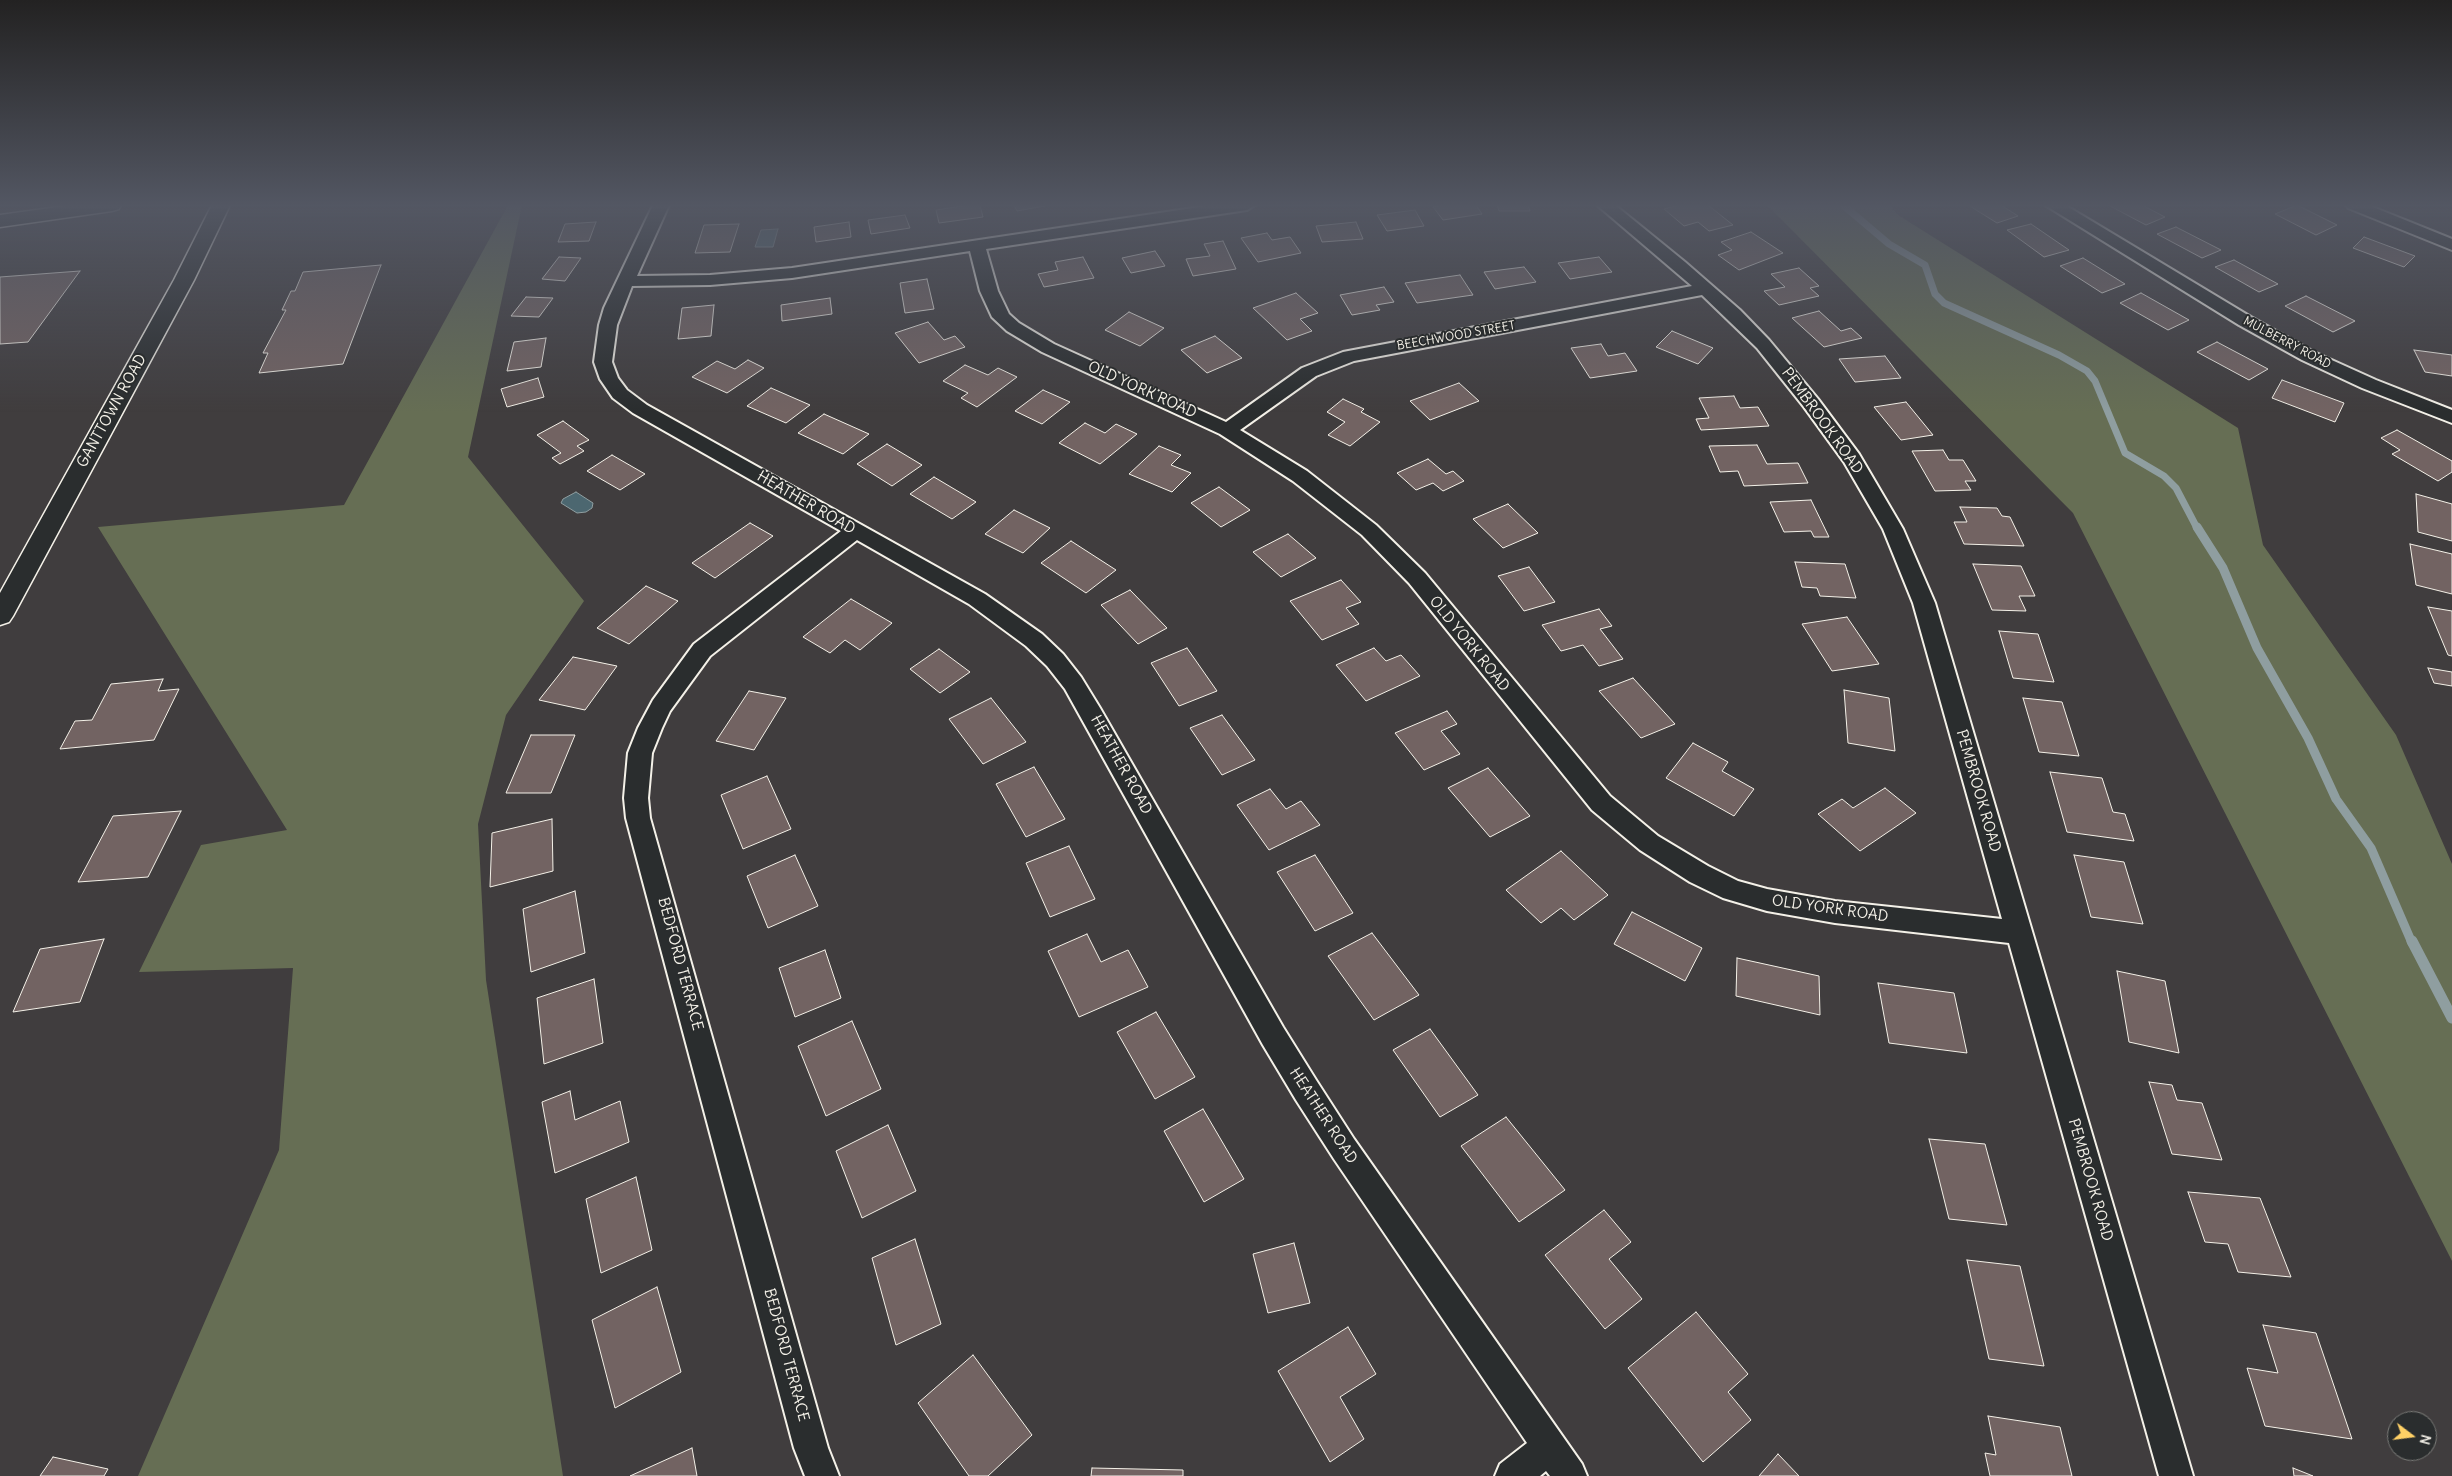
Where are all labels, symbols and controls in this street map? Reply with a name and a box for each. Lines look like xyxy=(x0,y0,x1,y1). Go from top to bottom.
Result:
street label: MULBERRY ROAD xyxy=(2241,314,2333,372)
street label: BEECHWOOD STREET xyxy=(1396,319,1516,353)
street label: GANTTOWN ROAD xyxy=(73,351,151,471)
street label: OLD YORK ROAD xyxy=(1085,358,1199,422)
street label: PEMBROOK ROAD xyxy=(1777,364,1867,478)
street label: HEATHER ROAD xyxy=(754,468,858,538)
street label: OLD YORK ROAD xyxy=(1425,593,1513,695)
street label: HEATHER ROAD xyxy=(1086,712,1156,818)
street label: PEMBROOK ROAD xyxy=(1952,728,2004,854)
street label: OLD YORK ROAD xyxy=(1771,892,1889,926)
street label: BEDFORD TERRACE xyxy=(654,896,706,1032)
street label: HEATHER ROAD xyxy=(1285,1065,1361,1167)
street label: PEMBROOK ROAD xyxy=(2064,1117,2116,1243)
street label: BEDFORD TERRACE xyxy=(760,1287,812,1423)
north arrow xyxy=(2387,1411,2437,1461)
text: N xyxy=(2416,1433,2435,1447)

